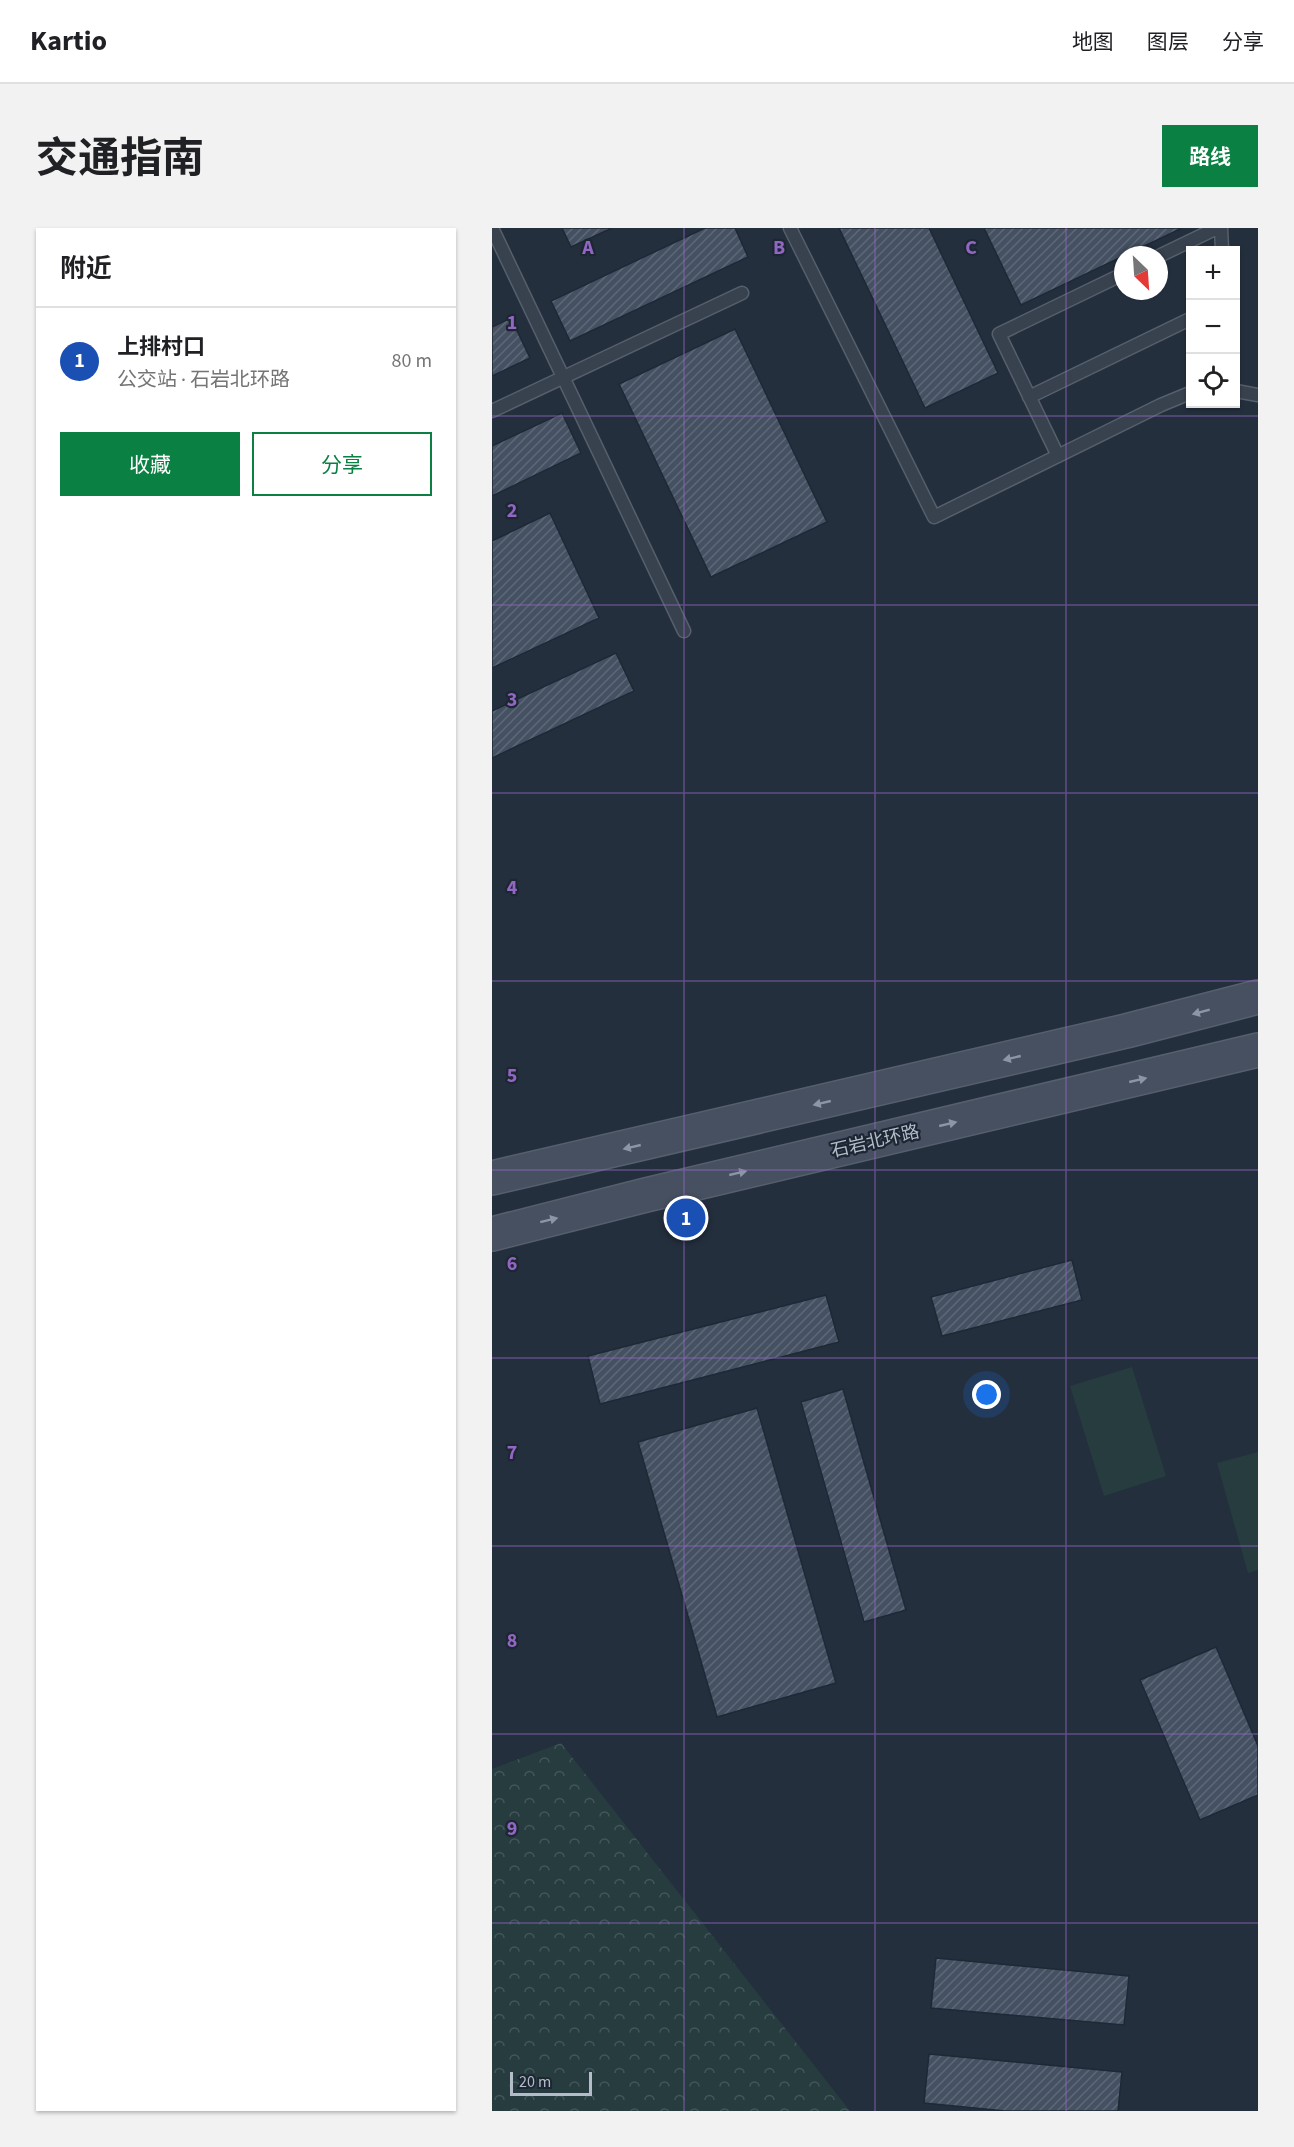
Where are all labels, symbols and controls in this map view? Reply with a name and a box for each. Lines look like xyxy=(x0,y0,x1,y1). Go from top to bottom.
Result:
text: Kartio xyxy=(30,21,107,61)
text: 地图 xyxy=(1072,27,1114,57)
text: 图层 xyxy=(1147,27,1189,57)
text: 分享 xyxy=(1222,27,1264,57)
button: 路线 xyxy=(1162,125,1258,187)
text: 交通指南 xyxy=(36,129,204,189)
text: A xyxy=(581,234,594,262)
text: B xyxy=(773,234,785,262)
text: C xyxy=(965,234,977,262)
north arrow xyxy=(1114,246,1168,300)
map controls xyxy=(1186,246,1240,408)
button: + xyxy=(1186,246,1240,300)
text: 附近 xyxy=(60,250,112,287)
button: − xyxy=(1186,300,1240,354)
text: 1 xyxy=(507,309,517,337)
text: 上排村口 xyxy=(117,331,205,363)
text: 1 xyxy=(74,347,85,375)
text: 80 m xyxy=(392,347,432,375)
button: locate xyxy=(1186,354,1240,408)
text: 公交站 · 石岩北环路 xyxy=(117,366,290,394)
button: 收藏 xyxy=(60,432,240,496)
button: 分享 xyxy=(252,432,432,496)
text: 2 xyxy=(507,497,517,525)
text: 3 xyxy=(507,686,517,714)
text: 4 xyxy=(507,874,518,902)
one-way arrow xyxy=(1192,1007,1211,1017)
one-way arrow xyxy=(1003,1053,1021,1063)
text: 5 xyxy=(507,1062,517,1090)
one-way arrow xyxy=(1129,1074,1148,1084)
one-way arrow xyxy=(813,1098,831,1108)
street label: 石岩北环路 xyxy=(828,1119,922,1164)
one-way arrow xyxy=(939,1119,958,1128)
one-way arrow xyxy=(623,1143,642,1152)
one-way arrow xyxy=(729,1168,747,1178)
pin: 1 xyxy=(666,1196,706,1240)
one-way arrow xyxy=(540,1214,558,1224)
text: 6 xyxy=(507,1250,517,1278)
your location xyxy=(972,1380,1001,1409)
text: 7 xyxy=(507,1439,517,1467)
text: 8 xyxy=(507,1627,517,1655)
text: 9 xyxy=(507,1815,517,1843)
scale bar xyxy=(510,2069,592,2096)
text: 20 m xyxy=(519,2071,551,2093)

